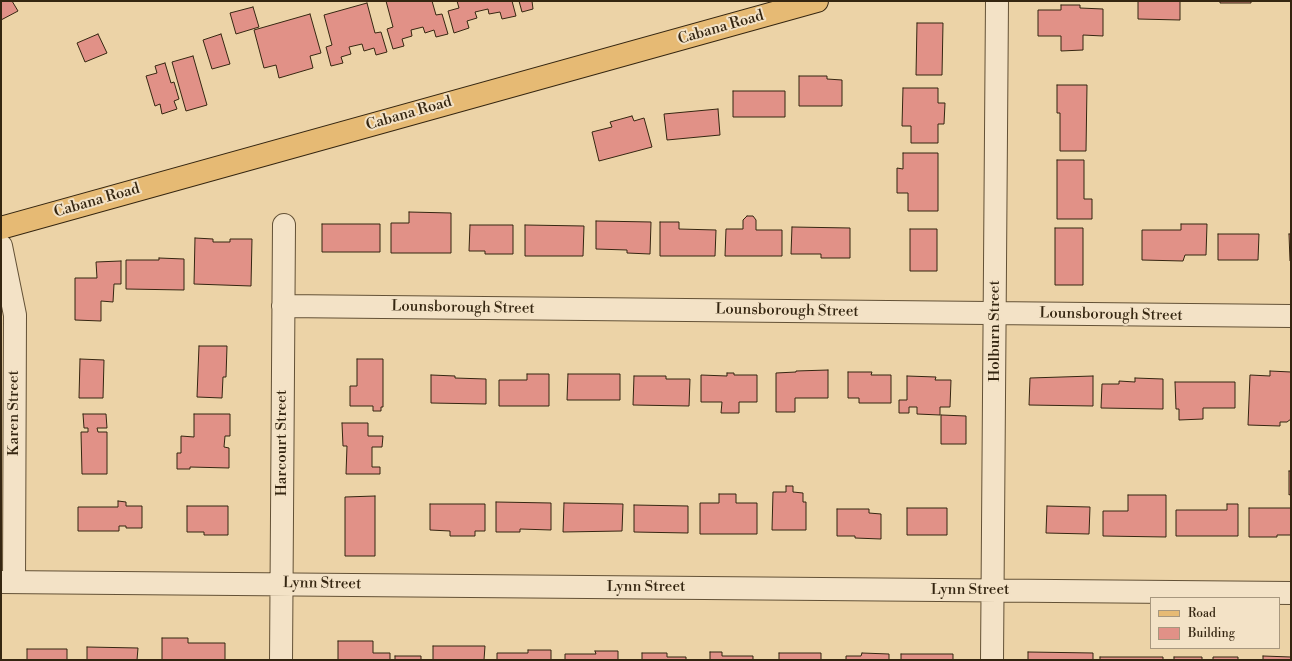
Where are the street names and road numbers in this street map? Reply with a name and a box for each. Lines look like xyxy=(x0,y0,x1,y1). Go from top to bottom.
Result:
street label: Cabana Road xyxy=(676,7,766,49)
street label: Cabana Road xyxy=(364,93,454,135)
street label: Cabana Road xyxy=(52,180,142,222)
street label: Holburn Street xyxy=(986,280,1004,382)
street label: Lounsborough Street xyxy=(391,298,535,318)
street label: Lounsborough Street xyxy=(715,301,859,321)
street label: Lounsborough Street xyxy=(1039,305,1183,325)
street label: Karen Street xyxy=(5,370,23,456)
street label: Harcourt Street xyxy=(273,390,291,496)
street label: Lynn Street xyxy=(283,574,361,594)
street label: Lynn Street xyxy=(607,578,685,596)
street label: Lynn Street xyxy=(931,581,1009,599)

